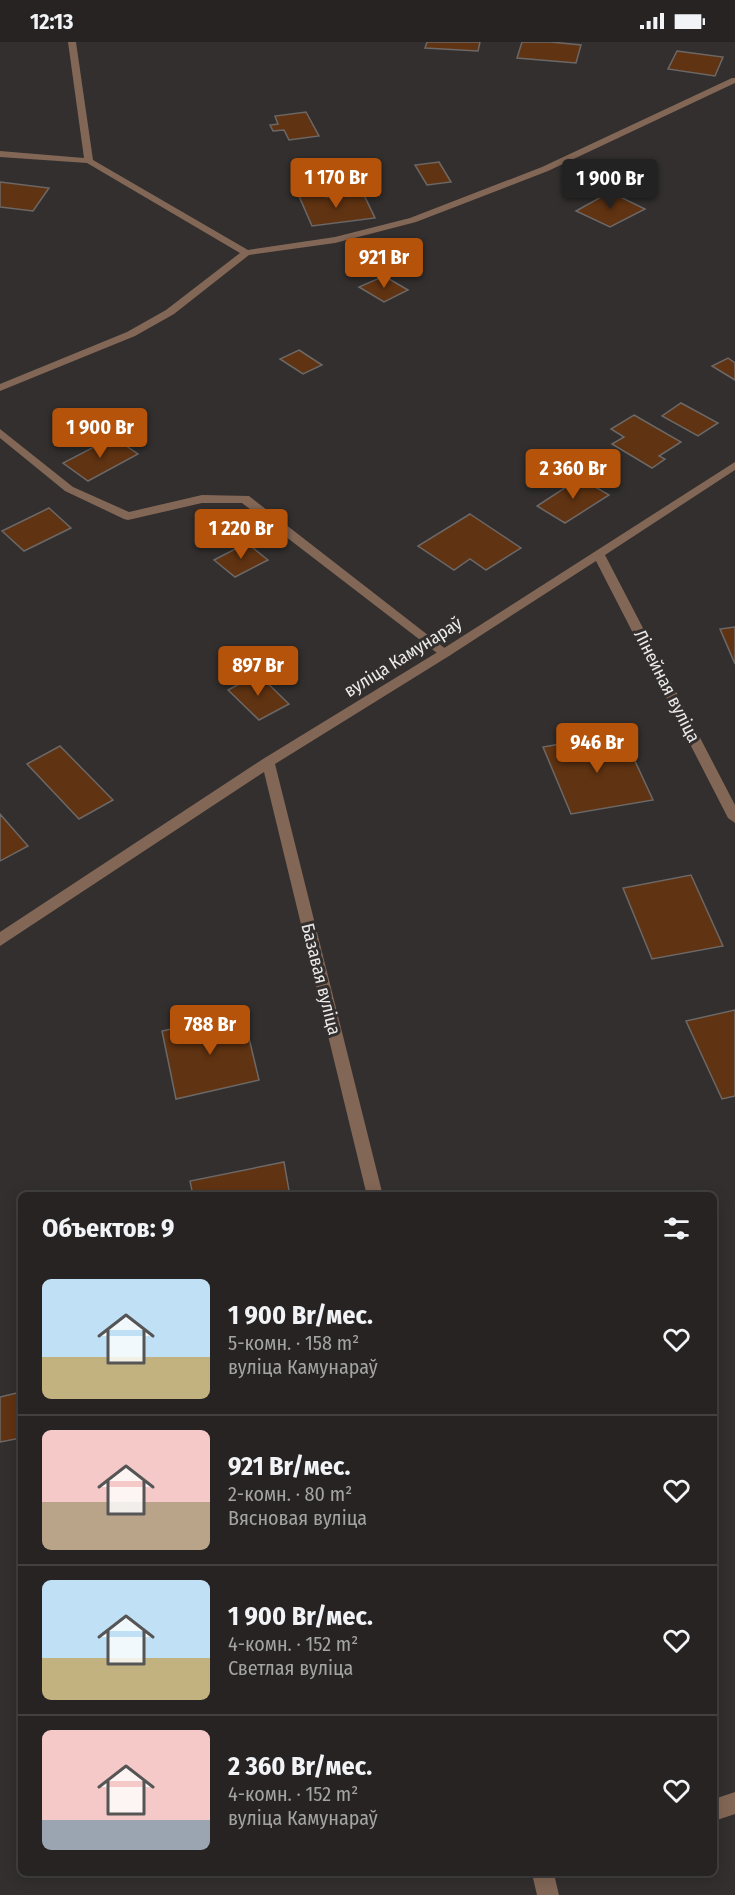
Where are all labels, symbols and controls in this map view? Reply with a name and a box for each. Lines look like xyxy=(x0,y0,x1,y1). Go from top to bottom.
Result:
text: 12:13 xyxy=(30,8,74,35)
pin: 1 170 Br xyxy=(274,158,398,209)
pin: 1 900 Br xyxy=(548,159,672,210)
text: 1 170 Br xyxy=(305,165,368,189)
text: 1 900 Br xyxy=(576,166,644,190)
pin: 921 Br xyxy=(335,238,433,289)
text: 921 Br xyxy=(359,245,409,269)
pin: 1 900 Br xyxy=(38,408,162,459)
text: 1 900 Br xyxy=(66,415,134,439)
pin: 2 360 Br xyxy=(511,449,635,500)
text: 2 360 Br xyxy=(540,456,606,480)
pin: 1 220 Br xyxy=(179,509,303,560)
text: 1 220 Br xyxy=(209,516,273,540)
street label: вуліца Камунараў xyxy=(340,612,466,702)
street label: Лінейная вуліца xyxy=(629,626,705,746)
pin: 897 Br xyxy=(209,646,307,697)
text: 897 Br xyxy=(232,653,284,677)
pin: 946 Br xyxy=(548,723,646,774)
text: 946 Br xyxy=(570,730,624,754)
street label: Базавая вуліца xyxy=(296,921,346,1037)
pin: 788 Br xyxy=(161,1005,259,1056)
text: 788 Br xyxy=(184,1012,236,1036)
icon: filters xyxy=(660,1212,693,1245)
text: Объектов: 9 xyxy=(42,1213,175,1244)
text: 1 900 Br/мес. xyxy=(228,1300,373,1331)
icon: home xyxy=(90,1303,162,1375)
icon: heart xyxy=(660,1323,693,1356)
text: 5-комн. · 158 m² xyxy=(228,1331,359,1355)
text: вуліца Камунараў xyxy=(228,1355,378,1379)
text: 921 Br/мес. xyxy=(228,1451,350,1482)
icon: home xyxy=(90,1454,162,1526)
icon: heart xyxy=(660,1474,693,1507)
text: 2-комн. · 80 m² xyxy=(228,1482,352,1506)
text: Вясновая вуліца xyxy=(228,1506,367,1530)
text: 1 900 Br/мес. xyxy=(228,1601,373,1632)
icon: home xyxy=(90,1604,162,1676)
icon: heart xyxy=(660,1624,693,1657)
text: 4-комн. · 152 m² xyxy=(228,1632,358,1656)
text: Светлая вуліца xyxy=(228,1656,353,1680)
text: 2 360 Br/мес. xyxy=(228,1751,372,1782)
icon: home xyxy=(90,1754,162,1826)
icon: heart xyxy=(660,1774,693,1807)
text: 4-комн. · 152 m² xyxy=(228,1782,358,1806)
text: вуліца Камунараў xyxy=(228,1806,378,1830)

